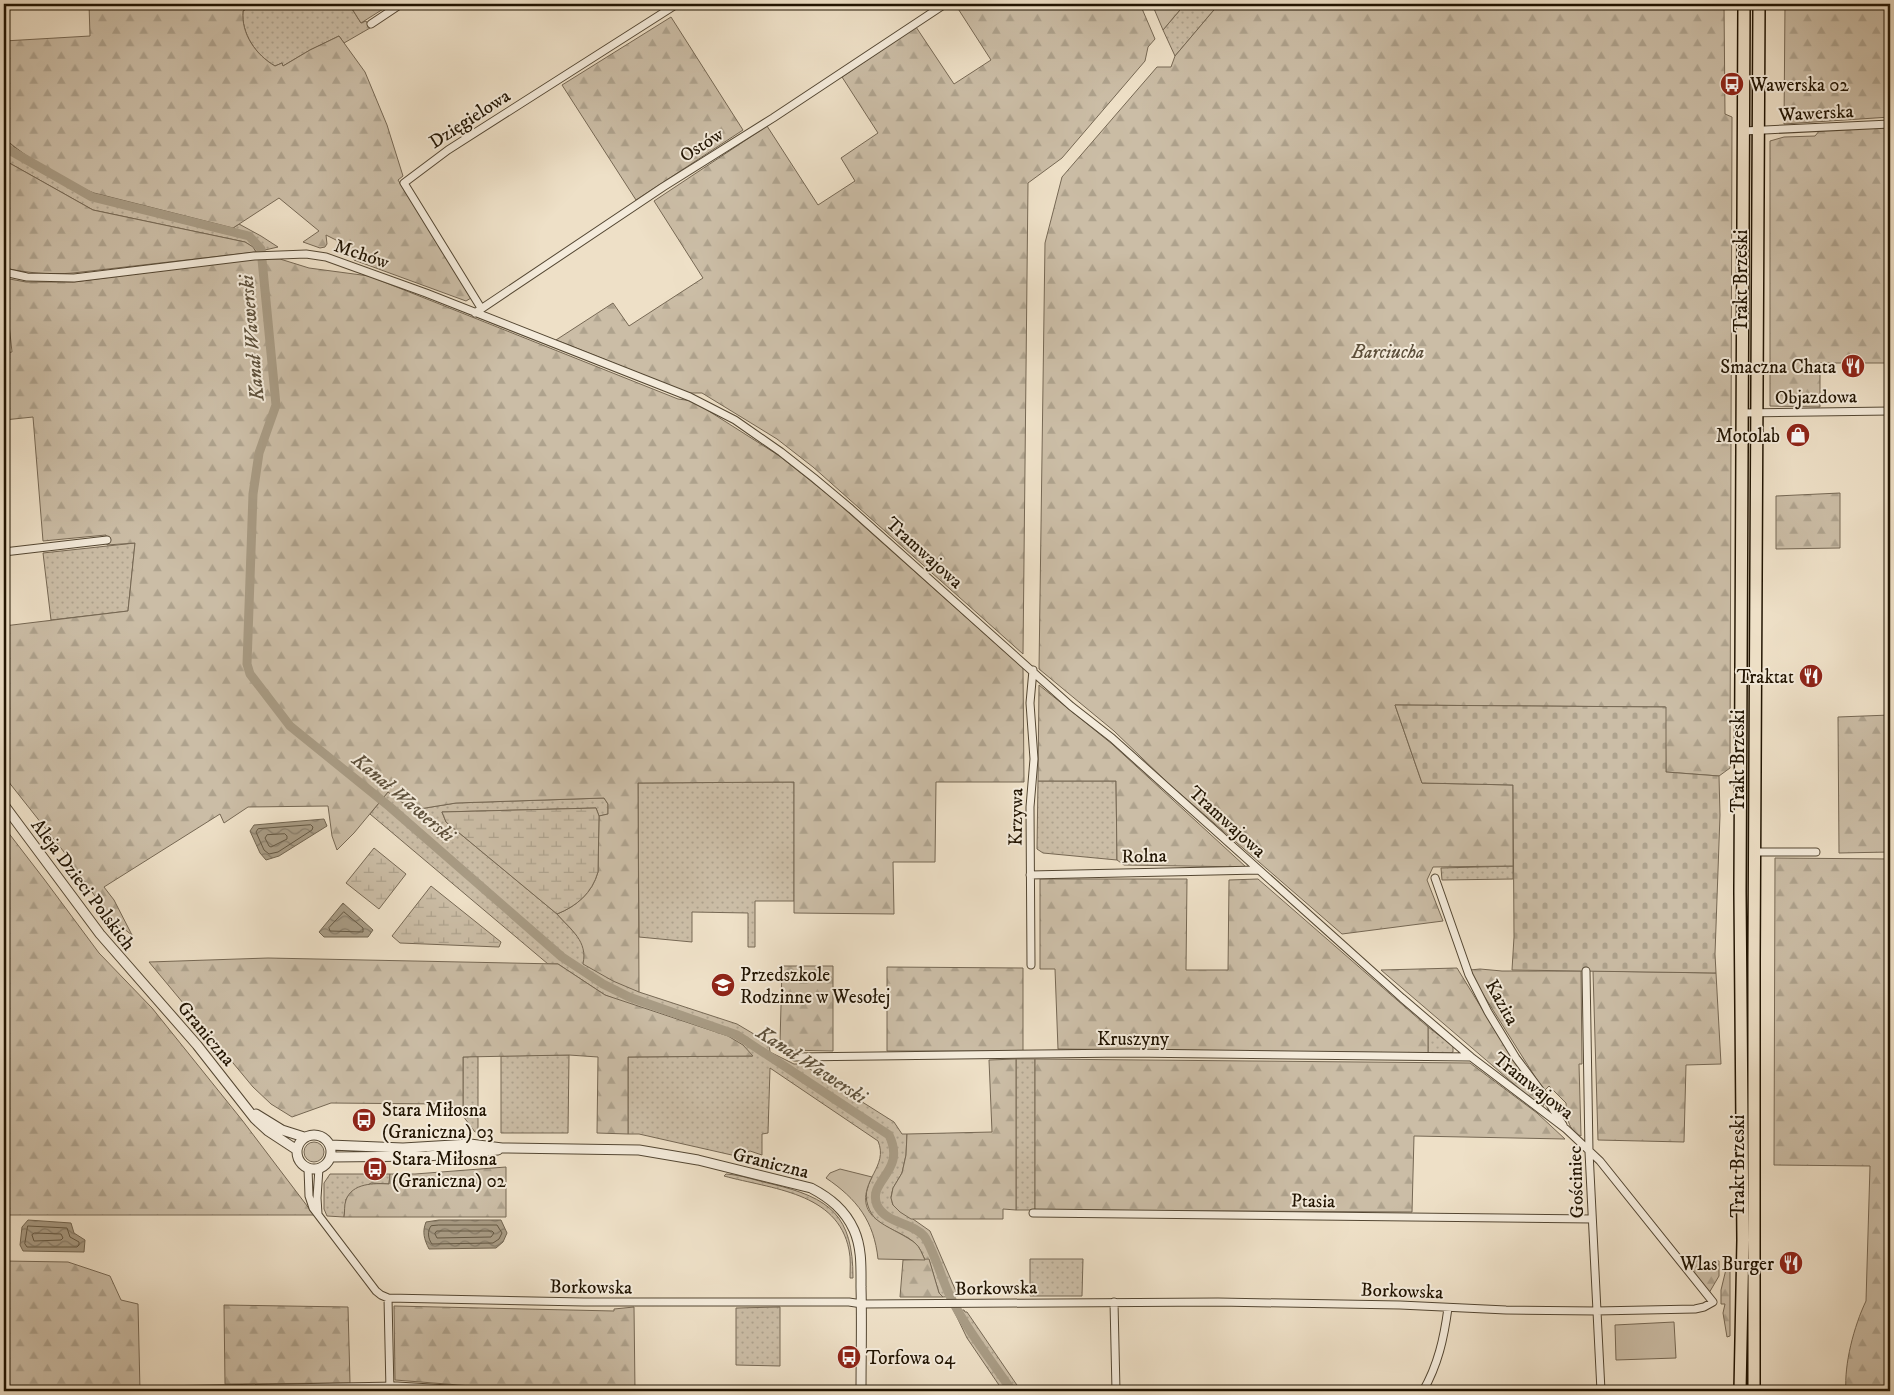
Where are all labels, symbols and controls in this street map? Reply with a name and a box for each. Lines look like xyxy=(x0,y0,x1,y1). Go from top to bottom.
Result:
bus stop icon: Wawerska 02 xyxy=(1719,71,1745,97)
place label: Wawerska 02 xyxy=(1749,74,1849,97)
street label: Dzięgielowa xyxy=(425,84,515,154)
street label: Wawerska xyxy=(1777,100,1854,127)
street label: Ostów xyxy=(676,123,728,168)
street label: Trakt Brzeski xyxy=(1730,229,1753,332)
street label: Mchów xyxy=(331,234,392,274)
water label: Kanał Wawerski xyxy=(234,272,271,403)
park label: Barciucha xyxy=(1351,341,1424,364)
restaurant icon: Smaczna Chata xyxy=(1840,353,1866,379)
place label: Smaczna Chata xyxy=(1720,356,1836,379)
street label: Objazdowa xyxy=(1775,385,1857,410)
shop icon: Motolab xyxy=(1785,422,1811,448)
place label: Motolab xyxy=(1716,425,1780,448)
street label: Tramwajowa xyxy=(881,512,967,594)
restaurant icon: Traktat xyxy=(1798,663,1824,689)
place label: Traktat xyxy=(1737,666,1794,689)
street label: Trakt Brzeski xyxy=(1727,709,1750,812)
water label: Kanał Wawerski xyxy=(346,747,461,849)
street label: Tramwajowa xyxy=(1184,781,1270,863)
street label: Krzywa xyxy=(1004,788,1029,846)
street label: Aleja Dzieci Polskich xyxy=(26,814,140,955)
street label: Rolna xyxy=(1121,845,1167,868)
place label: Przedszkole Rodzinne w Wesołej xyxy=(740,964,890,1009)
school or university icon: Przedszkole Rodzinne w Wesołej xyxy=(710,972,736,998)
street label: Kazita xyxy=(1480,976,1524,1030)
street label: Graniczna xyxy=(172,997,240,1071)
water label: Kanał Wawerski xyxy=(751,1020,872,1111)
street label: Kruszyny xyxy=(1097,1028,1170,1051)
street label: Tramwajowa xyxy=(1488,1048,1578,1125)
place label: Stara Miłosna (Graniczna) 03 xyxy=(382,1099,494,1144)
bus stop icon: Stara Miłosna (Graniczna) 03 xyxy=(351,1107,377,1133)
street label: Trakt Brzeski xyxy=(1727,1114,1750,1217)
street label: Graniczna xyxy=(730,1143,811,1184)
street label: Gościniec xyxy=(1564,1145,1589,1219)
place label: Stara Miłosna (Graniczna) 02 xyxy=(392,1148,507,1193)
bus stop icon: Stara Miłosna (Graniczna) 02 xyxy=(362,1156,388,1182)
street label: Ptasia xyxy=(1291,1190,1335,1213)
restaurant icon: Wlas Burger xyxy=(1778,1250,1804,1276)
place label: Wlas Burger xyxy=(1679,1253,1774,1276)
street label: Borkowska xyxy=(549,1275,632,1300)
street label: Borkowska xyxy=(955,1276,1038,1301)
street label: Borkowska xyxy=(1360,1279,1444,1304)
bus stop icon: Torfowa 04 xyxy=(836,1344,862,1370)
place label: Torfowa 04 xyxy=(866,1347,956,1370)

